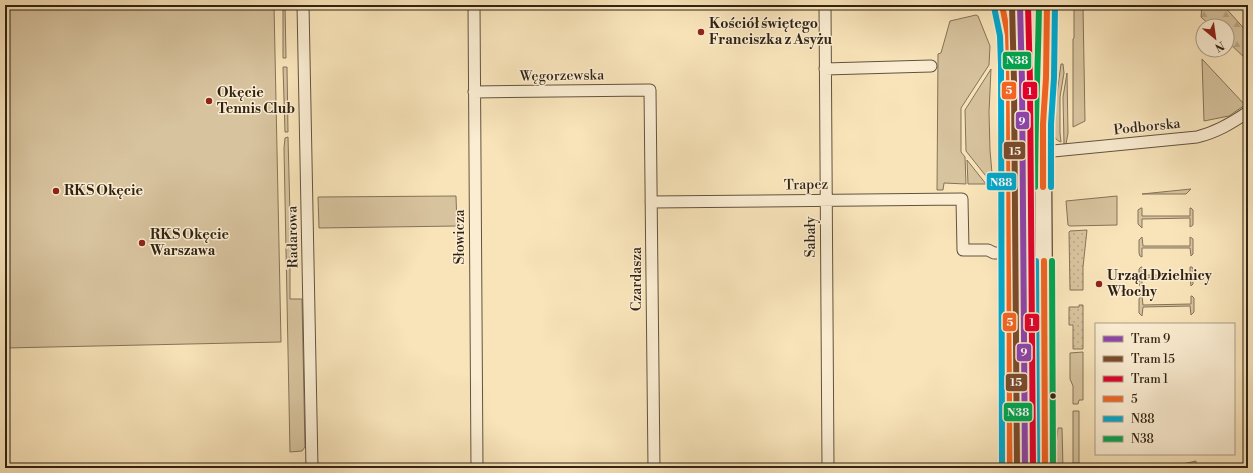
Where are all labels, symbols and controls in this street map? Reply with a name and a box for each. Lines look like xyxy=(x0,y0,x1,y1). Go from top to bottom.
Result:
place label: Kościół świętego Franciszka z Asyżu xyxy=(709,15,832,49)
north arrow xyxy=(1195,18,1235,58)
marker: Kościół świętego Franciszka z Asyżu xyxy=(696,27,706,37)
text: N xyxy=(1212,38,1227,54)
line badge: N38 xyxy=(1002,51,1032,70)
text: N38 xyxy=(1006,54,1028,68)
street label: Węgorzewska xyxy=(519,66,605,86)
line badge: 5 xyxy=(1001,81,1017,100)
line badge: 1 xyxy=(1022,81,1038,100)
place label: Okęcie Tennis Club xyxy=(217,84,295,118)
text: 5 xyxy=(1006,84,1013,98)
text: 1 xyxy=(1027,85,1033,99)
marker: Okęcie Tennis Club xyxy=(204,96,214,106)
line badge: 9 xyxy=(1015,111,1030,130)
street label: Podborska xyxy=(1113,114,1182,139)
text: 9 xyxy=(1019,115,1026,129)
line badge: 15 xyxy=(1003,141,1026,160)
text: 15 xyxy=(1009,145,1021,159)
line badge: N88 xyxy=(986,172,1017,191)
street label: Trapez xyxy=(784,176,829,194)
text: N88 xyxy=(990,176,1012,190)
place label: RKS Okęcie xyxy=(64,182,144,200)
marker: RKS Okęcie xyxy=(51,186,61,196)
street label: Radarowa xyxy=(283,205,303,268)
street label: Słowicza xyxy=(451,209,469,264)
street label: Sabały xyxy=(802,216,820,258)
place label: RKS Okęcie Warszawa xyxy=(149,226,230,260)
marker: RKS Okęcie Warszawa xyxy=(137,238,147,248)
street label: Czardasza xyxy=(628,246,646,311)
place label: Urząd Dzielnicy Włochy xyxy=(1106,267,1213,301)
marker: Urząd Dzielnicy Włochy xyxy=(1094,279,1104,289)
line badge: 5 xyxy=(1002,312,1017,332)
line badge: 1 xyxy=(1024,313,1040,332)
text: 5 xyxy=(1007,316,1014,330)
text: 1 xyxy=(1029,316,1035,330)
legend xyxy=(1095,323,1235,455)
text: Tram 9 xyxy=(1131,332,1170,347)
line badge: 9 xyxy=(1016,343,1032,362)
text: 9 xyxy=(1021,346,1028,360)
text: Tram 15 xyxy=(1131,352,1175,367)
text: Tram 1 xyxy=(1131,372,1169,387)
line badge: 15 xyxy=(1005,373,1028,392)
text: 15 xyxy=(1010,376,1022,390)
unlabelled marker xyxy=(1048,391,1058,401)
text: 5 xyxy=(1131,392,1138,407)
line badge: N38 xyxy=(1003,402,1033,422)
text: N38 xyxy=(1007,406,1029,420)
text: N88 xyxy=(1131,412,1155,427)
text: N38 xyxy=(1131,432,1154,447)

